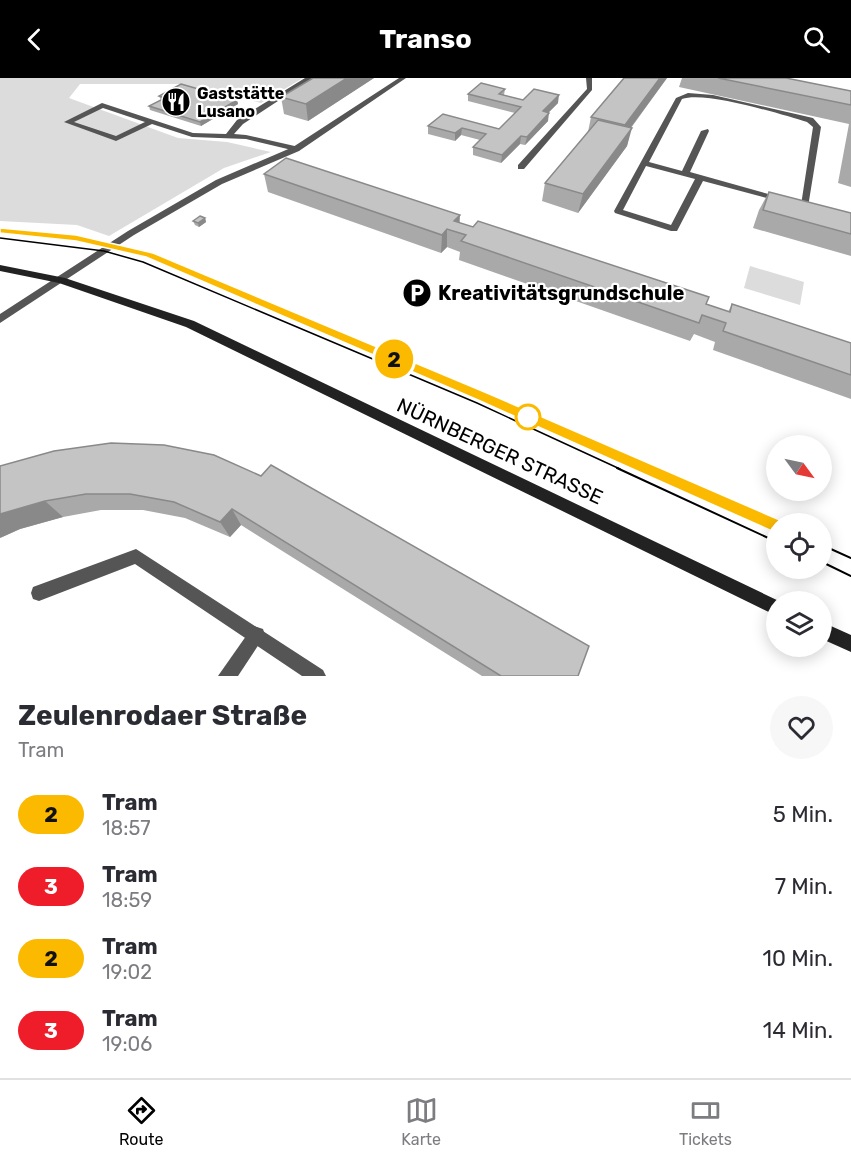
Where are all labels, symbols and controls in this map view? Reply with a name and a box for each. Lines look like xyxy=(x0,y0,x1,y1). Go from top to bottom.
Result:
icon: back xyxy=(18,23,51,56)
text: Transo xyxy=(379,23,472,55)
icon: search xyxy=(800,23,833,56)
place label: Gaststätte Lusano xyxy=(197,84,284,121)
restaurant icon: Gaststätte Lusano xyxy=(160,86,192,118)
parking icon: Kreativitätsgrundschule xyxy=(401,277,433,309)
place label: Kreativitätsgrundschule xyxy=(438,281,684,305)
line badge: 2 xyxy=(374,340,414,378)
text: 2 xyxy=(387,347,401,372)
street label: NÜRNBERGER STRASSE xyxy=(393,393,607,509)
unlabelled marker xyxy=(515,404,541,430)
north arrow xyxy=(766,435,832,501)
map controls xyxy=(766,435,832,657)
button: locate xyxy=(766,513,832,579)
button: layers xyxy=(766,591,832,657)
button: heart xyxy=(770,696,833,759)
text: Zeulenrodaer Straße xyxy=(18,699,307,732)
text: Tram xyxy=(18,738,64,762)
text: Tram xyxy=(102,789,158,816)
text: 5 Min. xyxy=(773,801,833,828)
text: 2 xyxy=(44,802,58,827)
text: 18:57 xyxy=(102,816,151,840)
text: Tram xyxy=(102,861,158,888)
text: 7 Min. xyxy=(775,873,833,900)
text: 3 xyxy=(44,874,58,899)
text: 18:59 xyxy=(102,888,152,912)
text: Tram xyxy=(102,933,158,960)
text: 10 Min. xyxy=(763,945,833,972)
text: 2 xyxy=(44,946,58,971)
text: 19:02 xyxy=(102,960,152,984)
text: Tram xyxy=(102,1005,158,1032)
text: 14 Min. xyxy=(763,1017,833,1044)
text: 3 xyxy=(44,1018,58,1043)
text: 19:06 xyxy=(102,1032,152,1056)
tab: Route xyxy=(119,1094,163,1149)
tab: Karte xyxy=(401,1094,441,1149)
tab: Tickets xyxy=(679,1094,732,1149)

